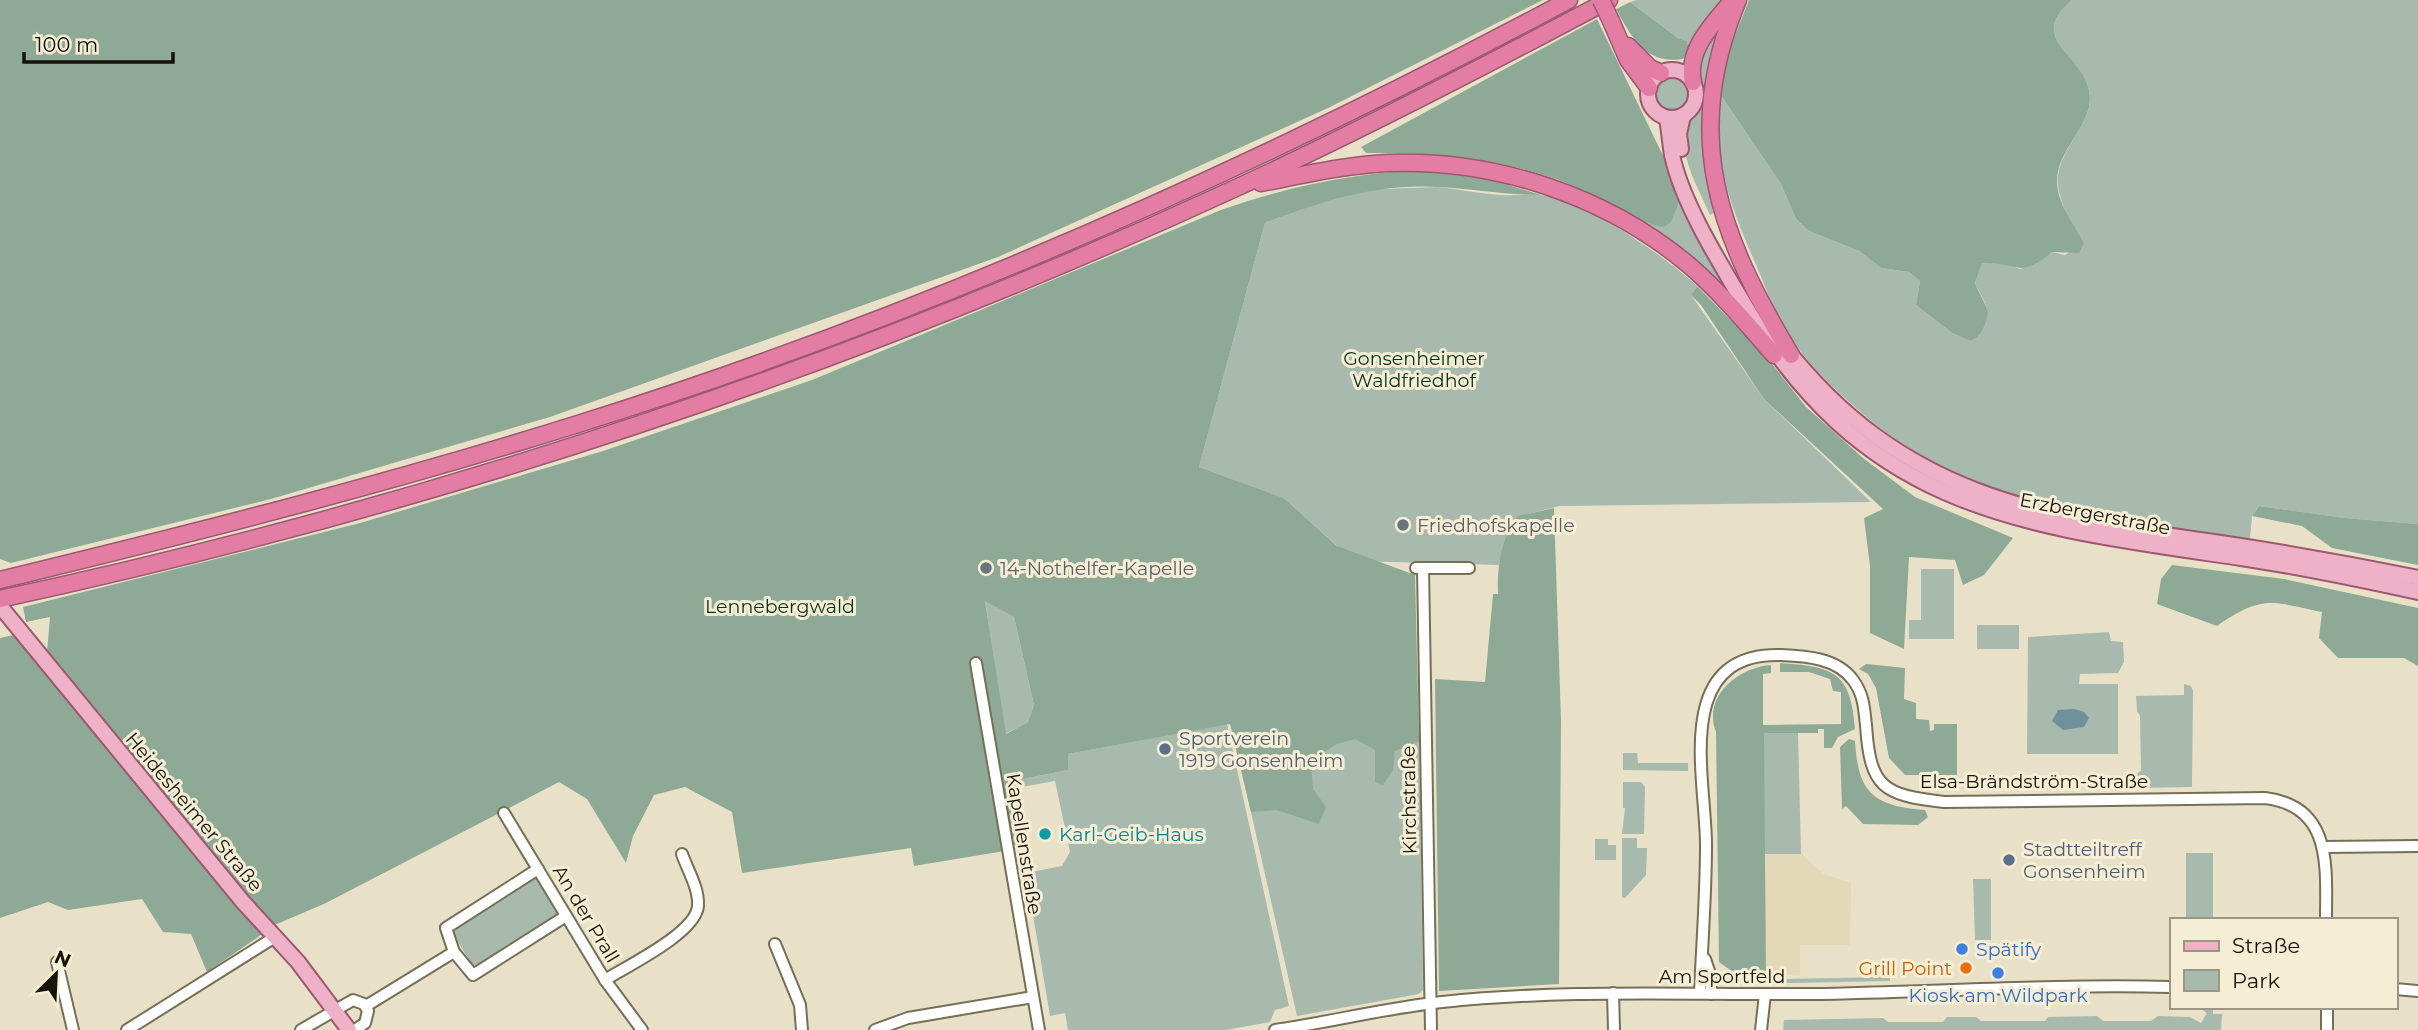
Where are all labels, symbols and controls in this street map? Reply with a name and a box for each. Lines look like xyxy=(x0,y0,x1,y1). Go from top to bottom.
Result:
scale bar xyxy=(24,21,173,65)
text: 100 m xyxy=(35,32,98,57)
park label: Gonsenheimer Waldfriedhof xyxy=(1343,347,1485,392)
street label: Erzbergerstraße xyxy=(2018,488,2172,540)
place label: Friedhofskapelle xyxy=(1417,514,1575,537)
marker: Friedhofskapelle xyxy=(1395,517,1411,533)
place label: 14-Nothelfer-Kapelle xyxy=(1000,557,1194,580)
marker: 14-Nothelfer-Kapelle xyxy=(978,560,994,576)
park label: Lennebergwald xyxy=(705,595,855,618)
place label: Sportverein 1919 Gonsenheim xyxy=(1179,727,1343,772)
street label: Heidesheimer Straße xyxy=(121,728,267,896)
marker: Sportverein 1919 Gonsenheim xyxy=(1157,741,1173,757)
street label: Kirchstraße xyxy=(1397,746,1421,854)
street label: Elsa-Brändström-Straße xyxy=(1920,770,2148,793)
street label: Kapellenstraße xyxy=(1001,772,1047,916)
place label: Karl-Geib-Haus xyxy=(1059,823,1204,846)
marker: Karl-Geib-Haus xyxy=(1037,826,1053,842)
place label: Stadtteiltreff Gonsenheim xyxy=(2023,838,2146,883)
marker: Stadtteiltreff Gonsenheim xyxy=(2001,852,2017,868)
street label: An der Prall xyxy=(548,861,624,967)
legend xyxy=(2170,918,2397,1009)
text: Straße xyxy=(2232,933,2300,958)
place label: Spätify xyxy=(1976,938,2042,961)
north arrow xyxy=(21,939,91,1009)
marker: Spätify xyxy=(1954,941,1970,957)
text: N xyxy=(51,945,74,973)
place label: Grill Point xyxy=(1859,957,1952,980)
marker: Grill Point xyxy=(1958,960,1974,976)
street label: Am Sportfeld xyxy=(1659,965,1785,988)
marker: Kiosk am Wildpark xyxy=(1990,965,2006,981)
text: Park xyxy=(2232,968,2280,993)
place label: Kiosk am Wildpark xyxy=(1908,984,2088,1007)

